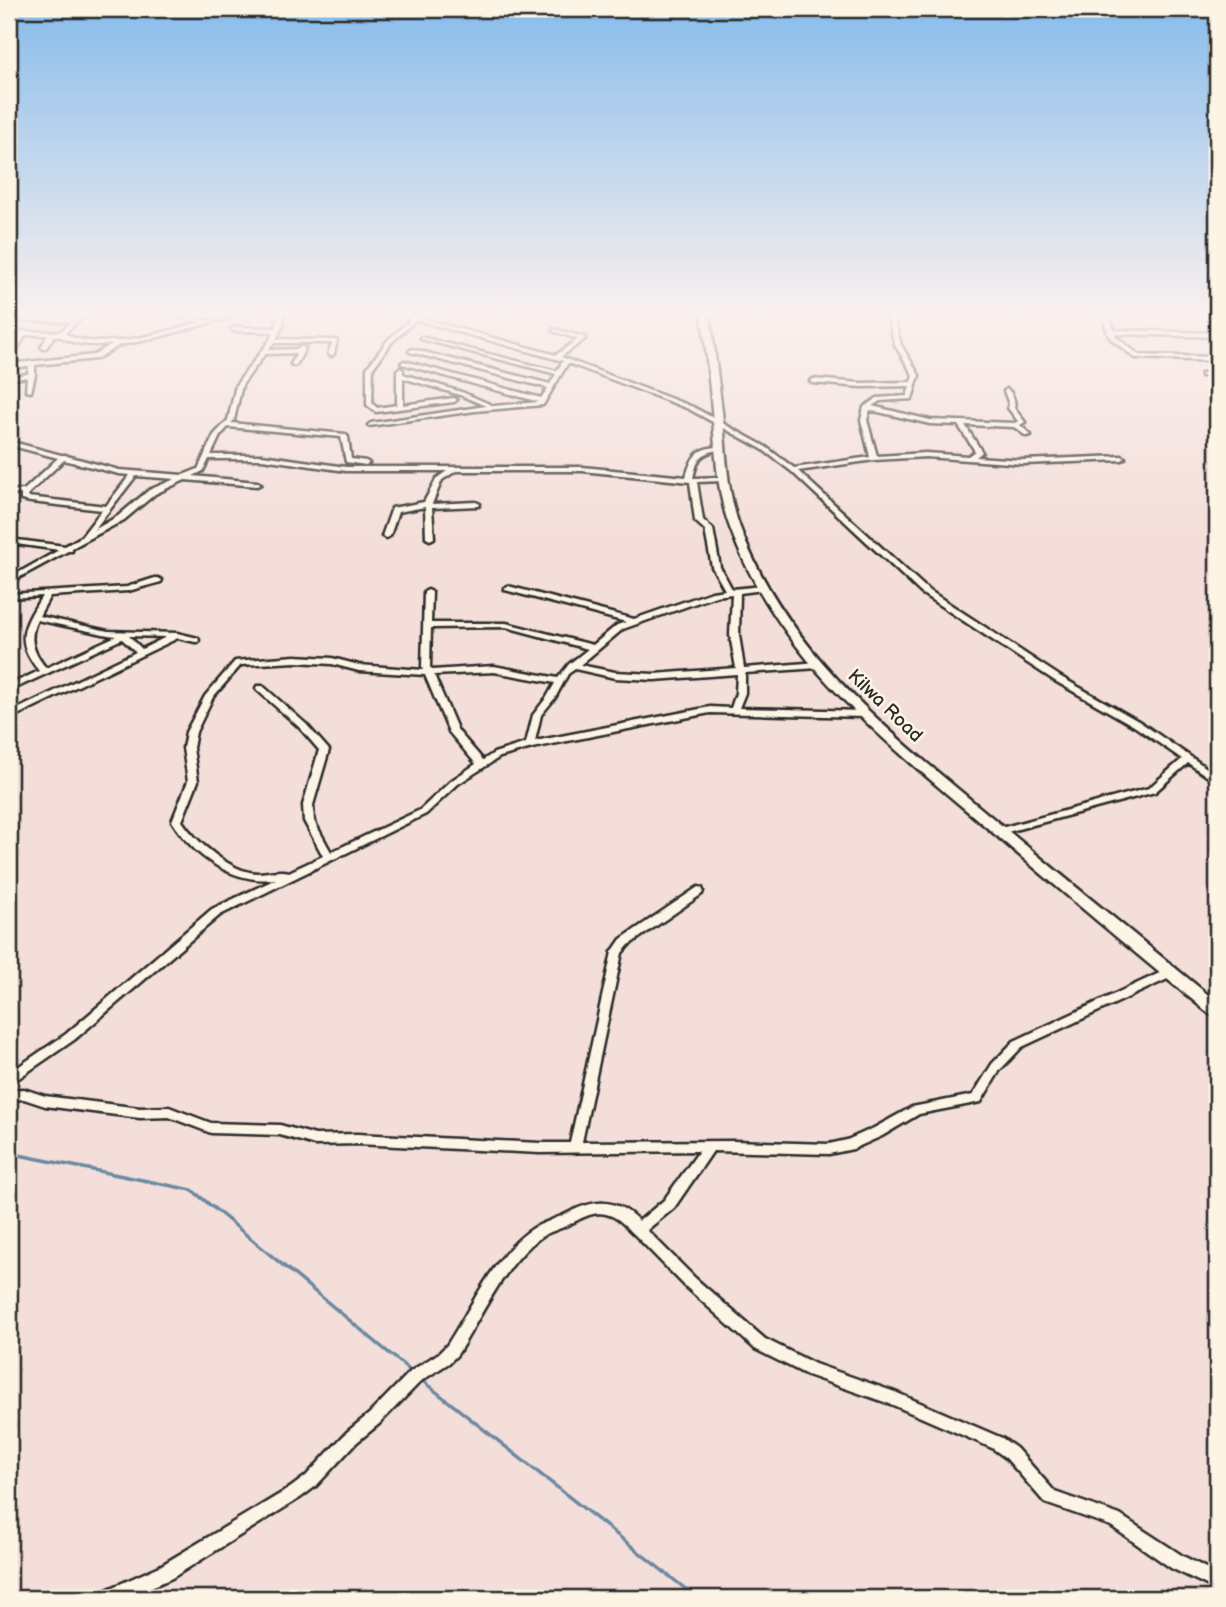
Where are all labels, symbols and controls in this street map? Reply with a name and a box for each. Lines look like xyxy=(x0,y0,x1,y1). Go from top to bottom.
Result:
street label: Kilwa Road xyxy=(843,665,927,747)

